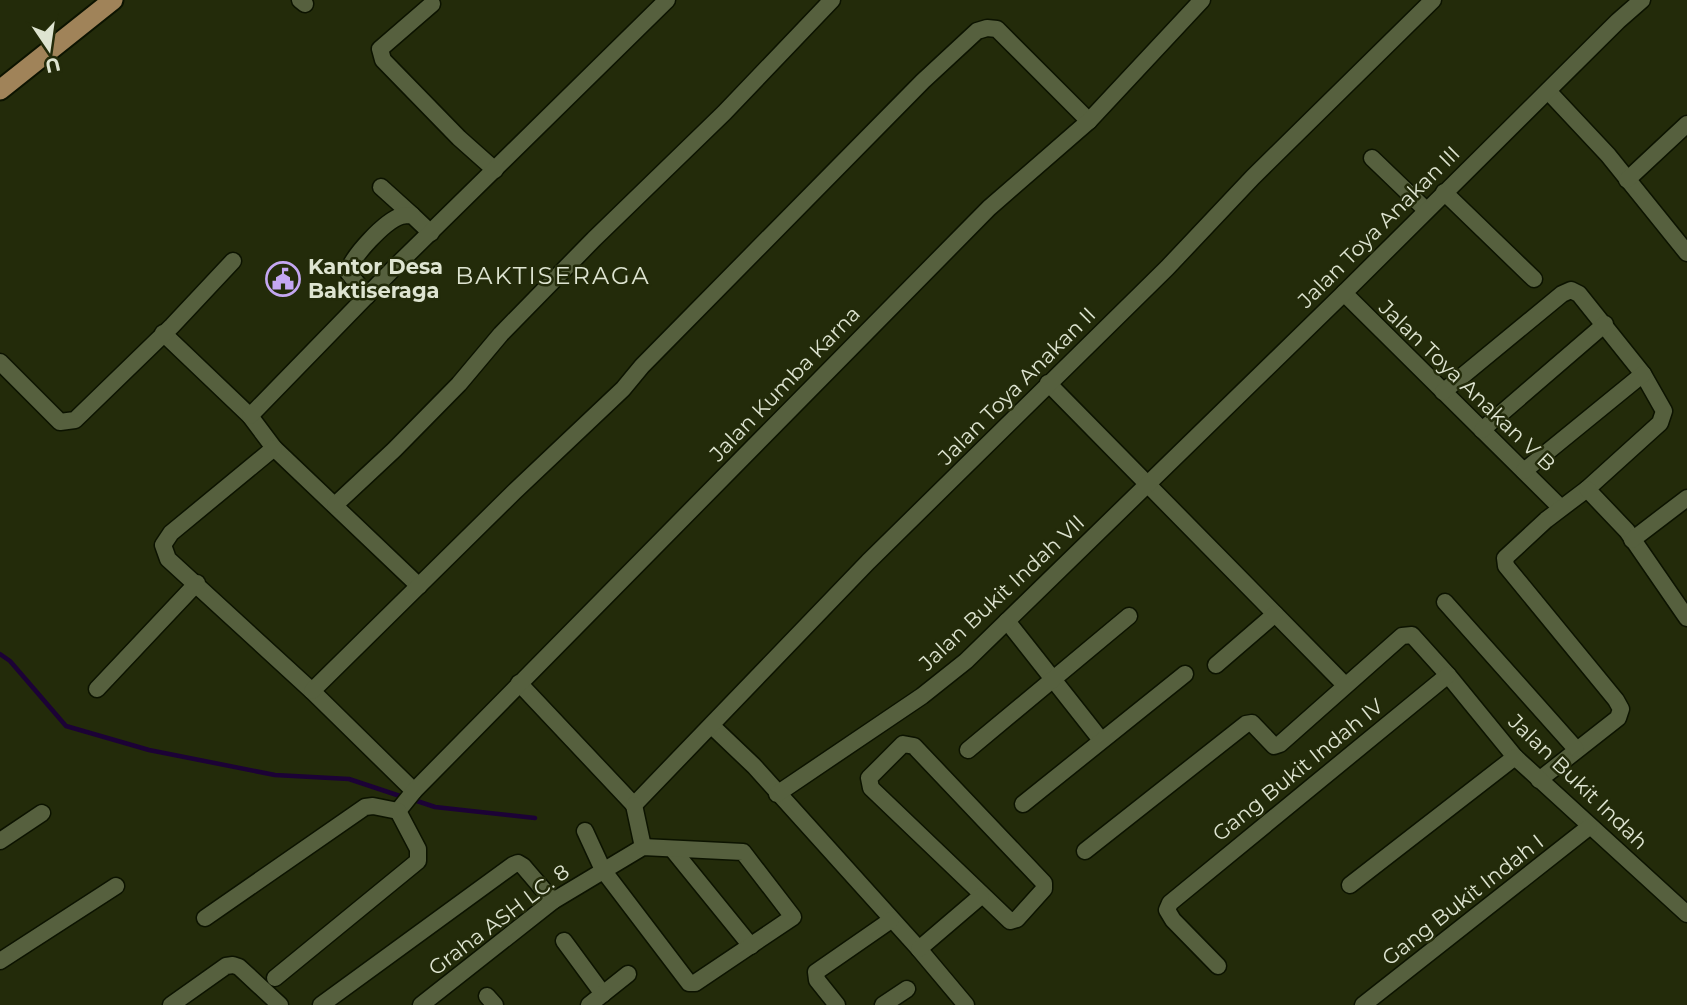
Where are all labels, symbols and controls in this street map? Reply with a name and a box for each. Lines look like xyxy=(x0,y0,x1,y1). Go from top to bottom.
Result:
north arrow xyxy=(14,14,84,84)
text: U xyxy=(43,52,63,78)
street label: Jalan Toya Anakan III xyxy=(1292,141,1465,313)
place label: Kantor Desa Baktiseraga xyxy=(308,254,443,303)
public building icon: Kantor Desa Baktiseraga xyxy=(264,260,302,298)
district label: BAKTISERAGA xyxy=(455,261,651,290)
street label: Jalan Toya Anakan V B xyxy=(1373,294,1561,476)
street label: Jalan Kumba Karna xyxy=(704,301,865,467)
street label: Jalan Toya Anakan II xyxy=(932,302,1100,470)
street label: Jalan Bukit Indah VII xyxy=(913,510,1089,676)
street label: Gang Bukit Indah IV xyxy=(1207,693,1388,846)
street label: Jalan Bukit Indah xyxy=(1503,708,1653,855)
street label: Gang Bukit Indah I xyxy=(1377,829,1548,970)
street label: Graha ASH LC. 8 xyxy=(424,859,574,981)

